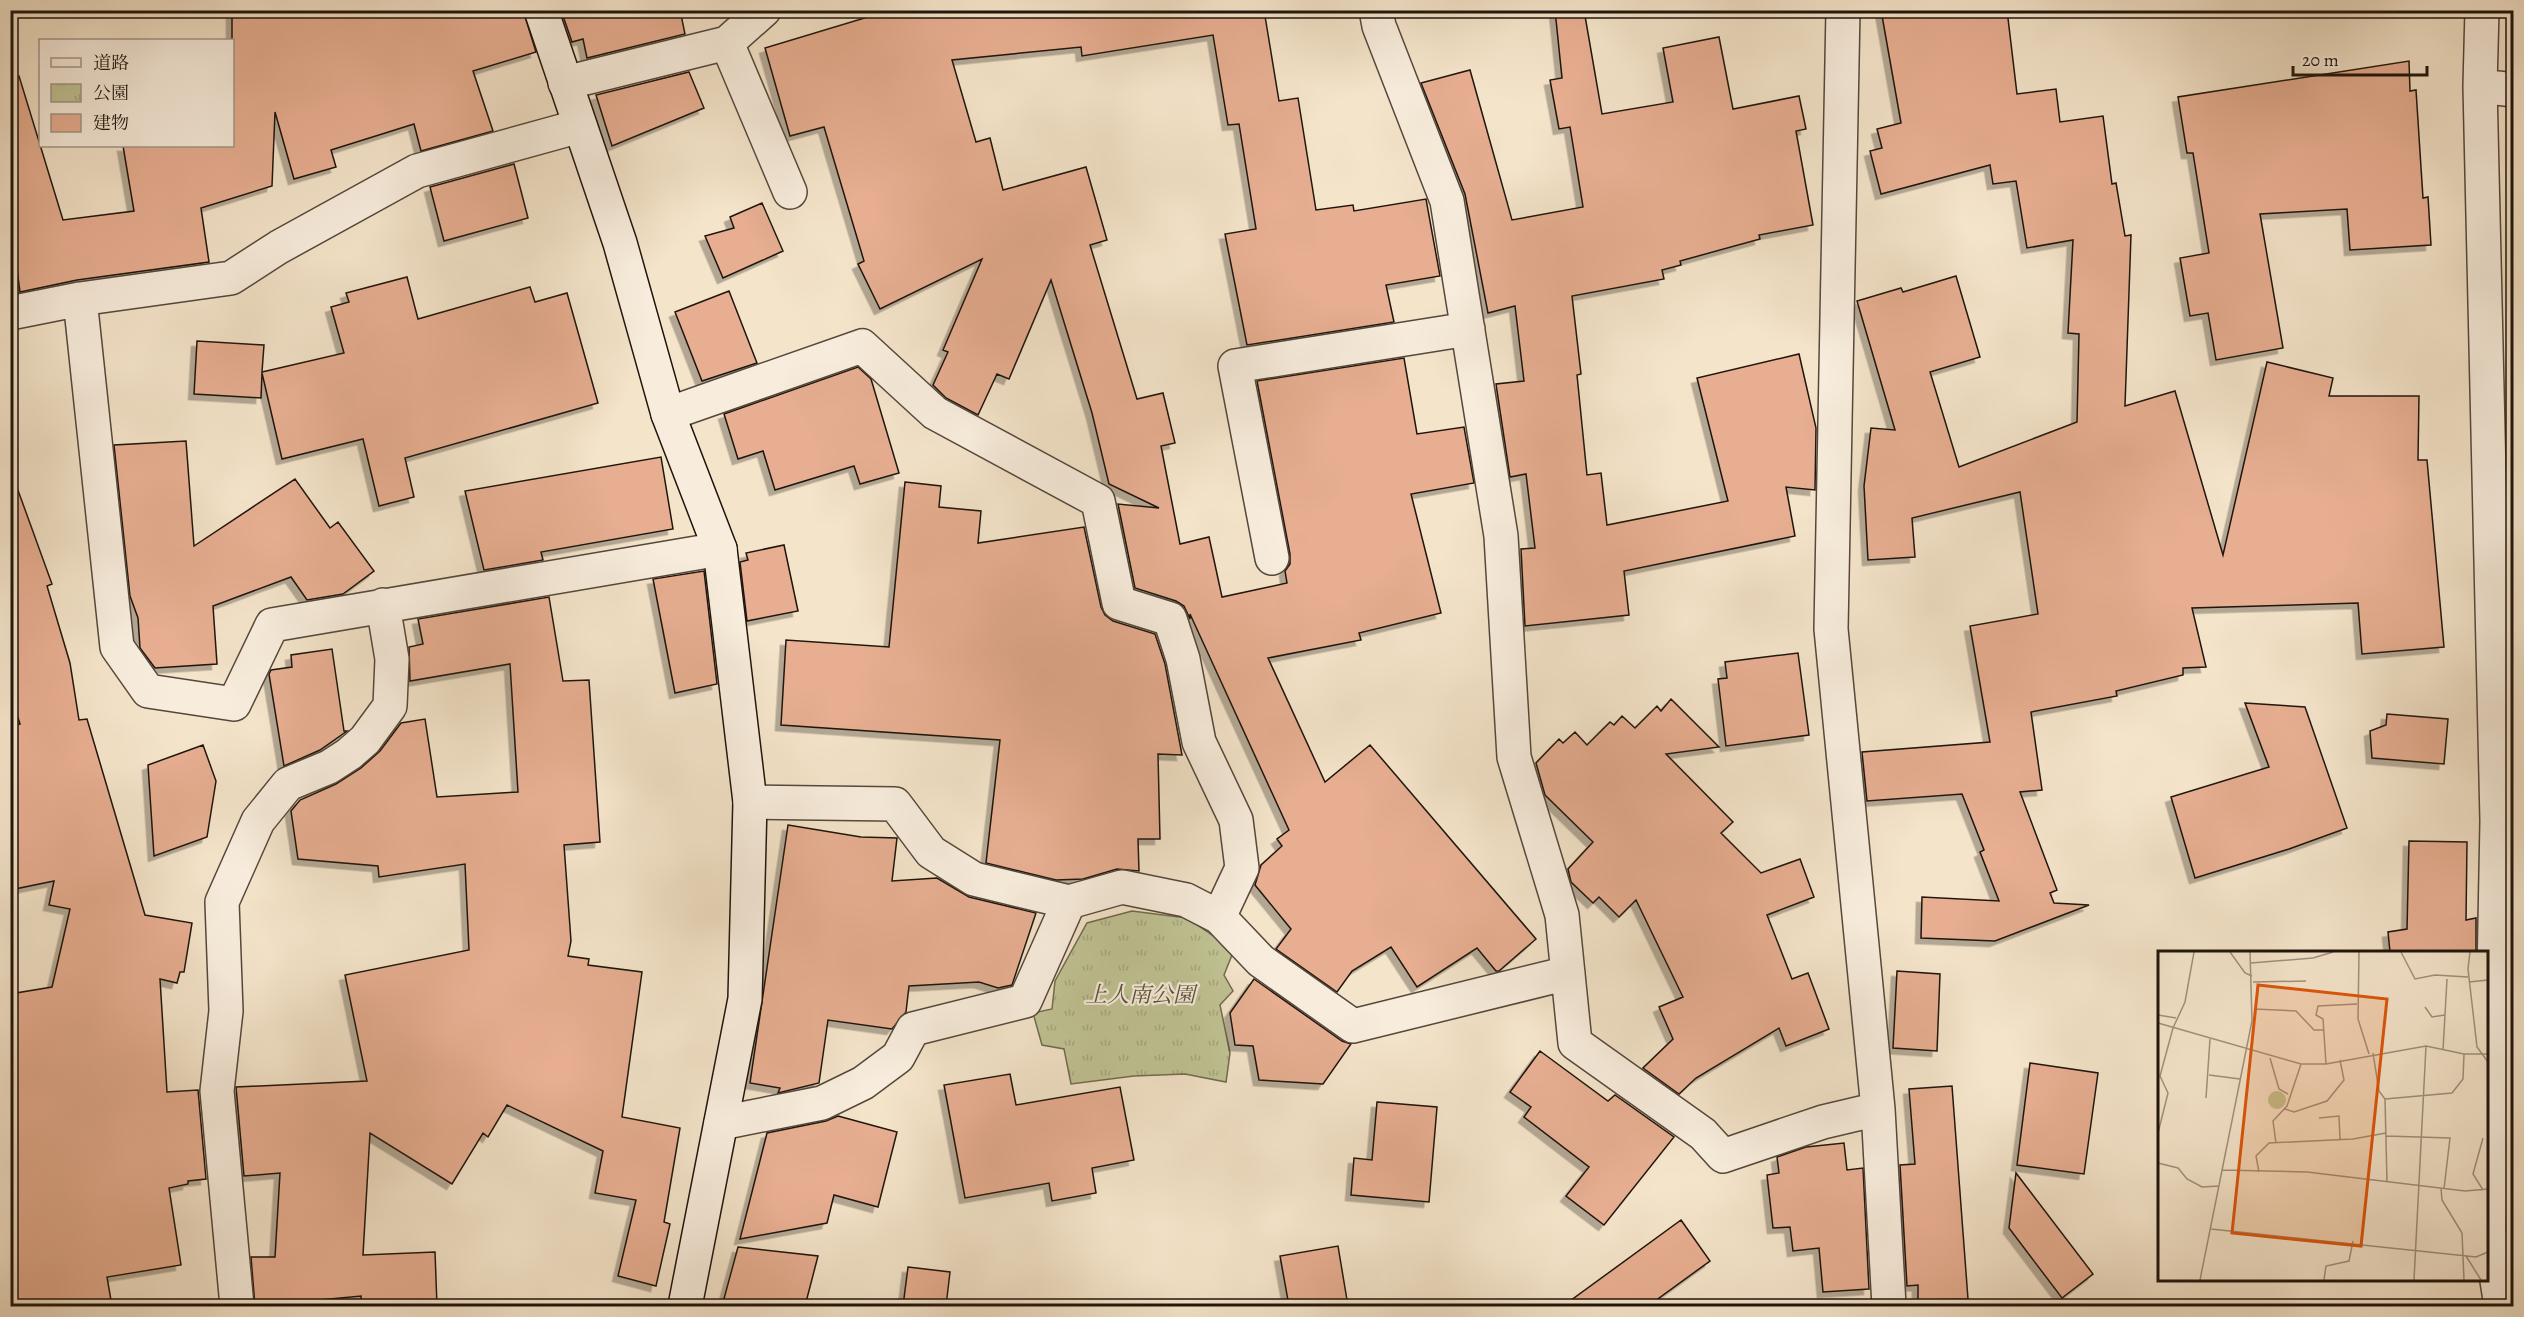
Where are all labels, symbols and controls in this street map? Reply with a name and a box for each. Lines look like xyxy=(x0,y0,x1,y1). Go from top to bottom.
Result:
legend xyxy=(39,39,234,147)
scale bar xyxy=(2293,39,2426,77)
text: 20 m xyxy=(2302,48,2339,72)
text: 道路 xyxy=(93,51,129,75)
text: 公園 xyxy=(93,81,129,105)
text: 建物 xyxy=(93,111,129,135)
inset map xyxy=(2158,951,2488,1281)
park label: 上人南公園 xyxy=(1085,980,1198,1010)

